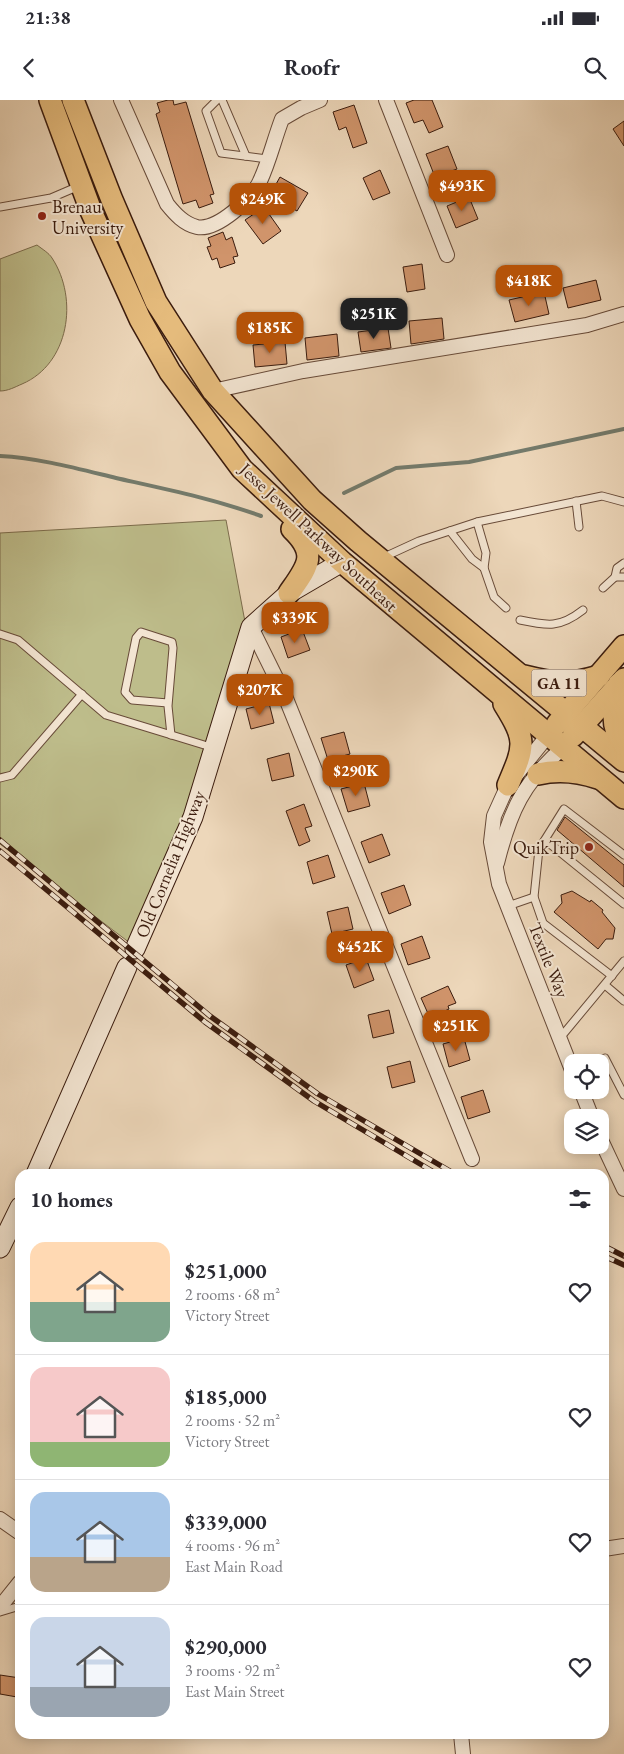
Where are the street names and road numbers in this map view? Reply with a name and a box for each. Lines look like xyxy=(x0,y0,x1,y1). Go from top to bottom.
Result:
street label: Jesse Jewell Parkway Southeast xyxy=(234,456,403,617)
road number: GA 11 xyxy=(532,670,586,696)
street label: Old Cornelia Highway xyxy=(130,787,210,941)
street label: Textile Way xyxy=(523,919,575,1001)

